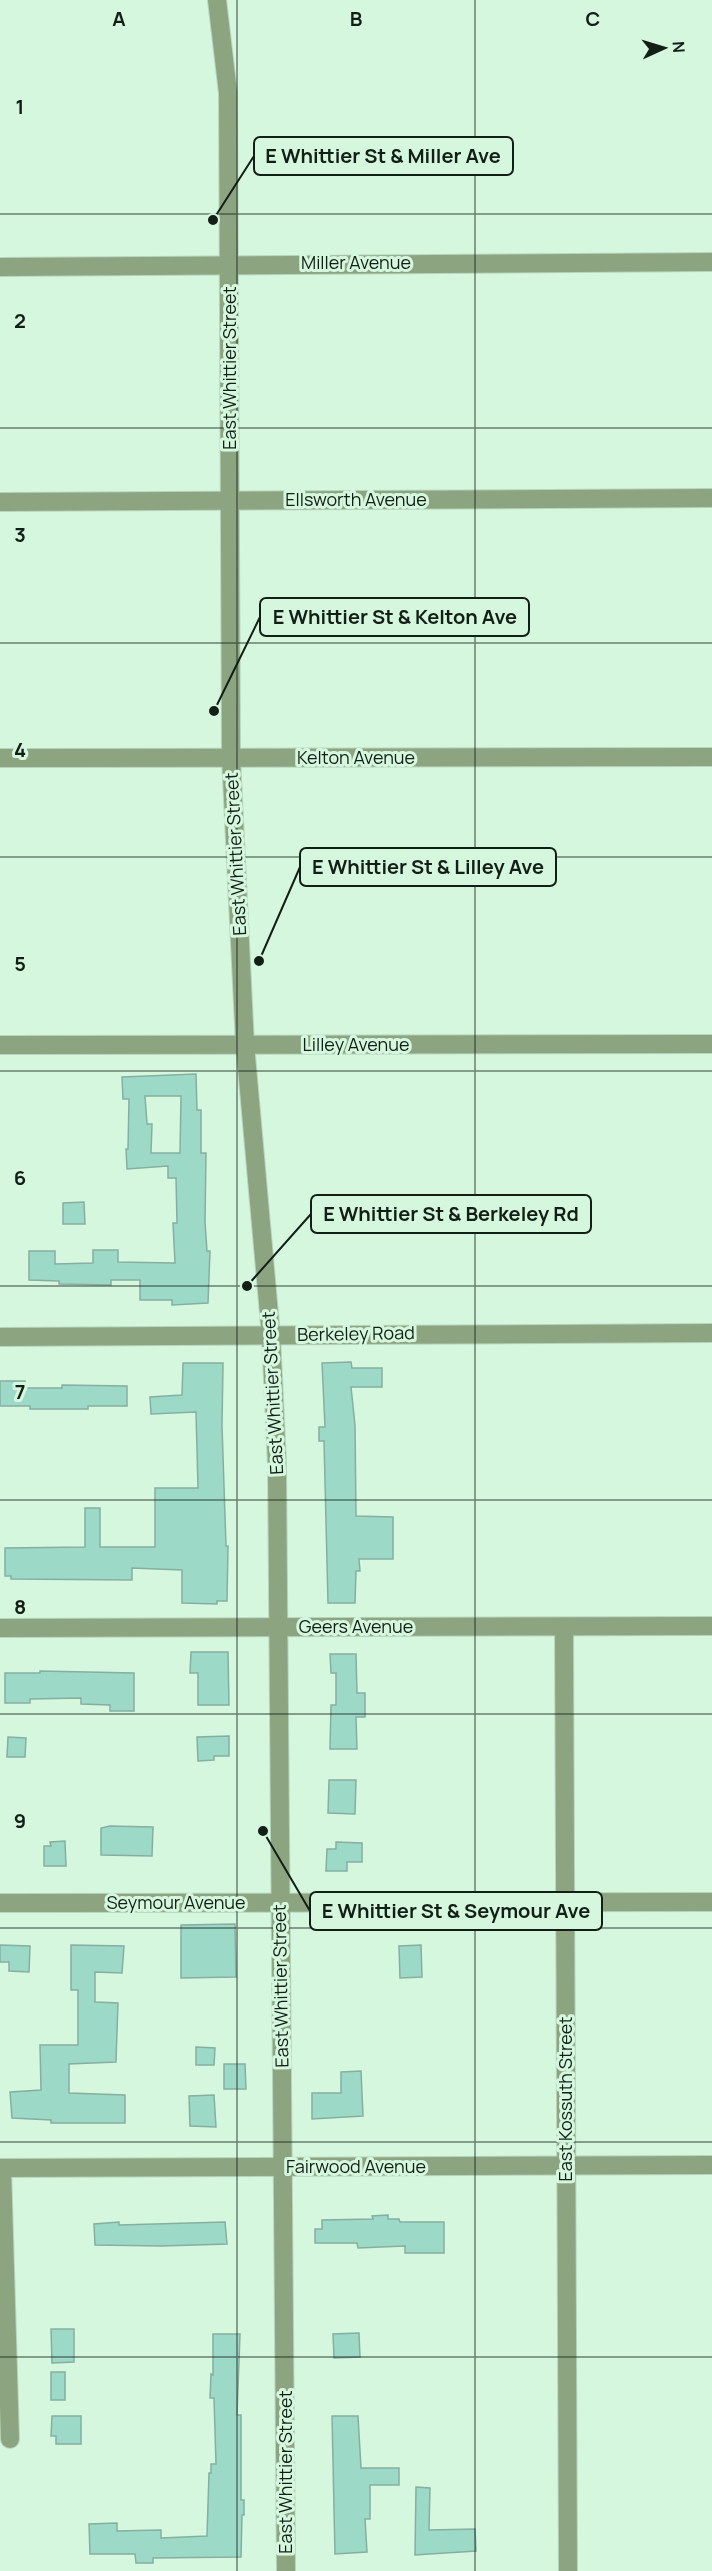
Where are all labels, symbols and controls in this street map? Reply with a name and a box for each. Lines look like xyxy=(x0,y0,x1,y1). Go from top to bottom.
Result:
text: A xyxy=(112,5,126,32)
text: B xyxy=(350,5,363,32)
text: C xyxy=(586,5,600,32)
north arrow xyxy=(634,18,694,78)
text: N xyxy=(668,40,690,53)
text: 1 xyxy=(16,93,24,120)
callout: E Whittier St & Miller Ave xyxy=(254,137,513,175)
text: E Whittier St & Miller Ave xyxy=(265,142,501,169)
street label: Miller Avenue xyxy=(301,250,411,274)
street label: East Whittier Street xyxy=(217,286,241,450)
text: 2 xyxy=(14,307,26,334)
street label: Ellsworth Avenue xyxy=(285,487,427,511)
text: 3 xyxy=(14,521,26,548)
callout: E Whittier St & Kelton Ave xyxy=(260,598,529,636)
text: E Whittier St & Kelton Ave xyxy=(273,603,517,630)
text: 4 xyxy=(14,736,26,763)
street label: Kelton Avenue xyxy=(297,745,415,769)
street label: East Whittier Street xyxy=(219,772,251,936)
callout: E Whittier St & Lilley Ave xyxy=(300,848,556,886)
text: E Whittier St & Lilley Ave xyxy=(312,853,544,880)
text: 5 xyxy=(14,950,26,977)
street label: Lilley Avenue xyxy=(303,1032,409,1056)
text: 6 xyxy=(14,1164,26,1191)
callout: E Whittier St & Berkeley Rd xyxy=(311,1195,591,1233)
text: E Whittier St & Berkeley Rd xyxy=(323,1200,579,1227)
street label: East Whittier Street xyxy=(256,1311,288,1475)
street label: Berkeley Road xyxy=(297,1320,415,1346)
text: 7 xyxy=(15,1378,25,1405)
text: 8 xyxy=(14,1593,26,1620)
street label: Geers Avenue xyxy=(299,1614,413,1638)
text: 9 xyxy=(14,1807,26,1834)
street label: Seymour Avenue xyxy=(106,1890,246,1914)
callout: E Whittier St & Seymour Ave xyxy=(310,1892,602,1930)
text: E Whittier St & Seymour Ave xyxy=(322,1897,590,1924)
street label: East Whittier Street xyxy=(267,1904,293,2068)
street label: East Kossuth Street xyxy=(553,2017,577,2182)
street label: Fairwood Avenue xyxy=(286,2154,426,2178)
street label: East Whittier Street xyxy=(273,2390,297,2554)

